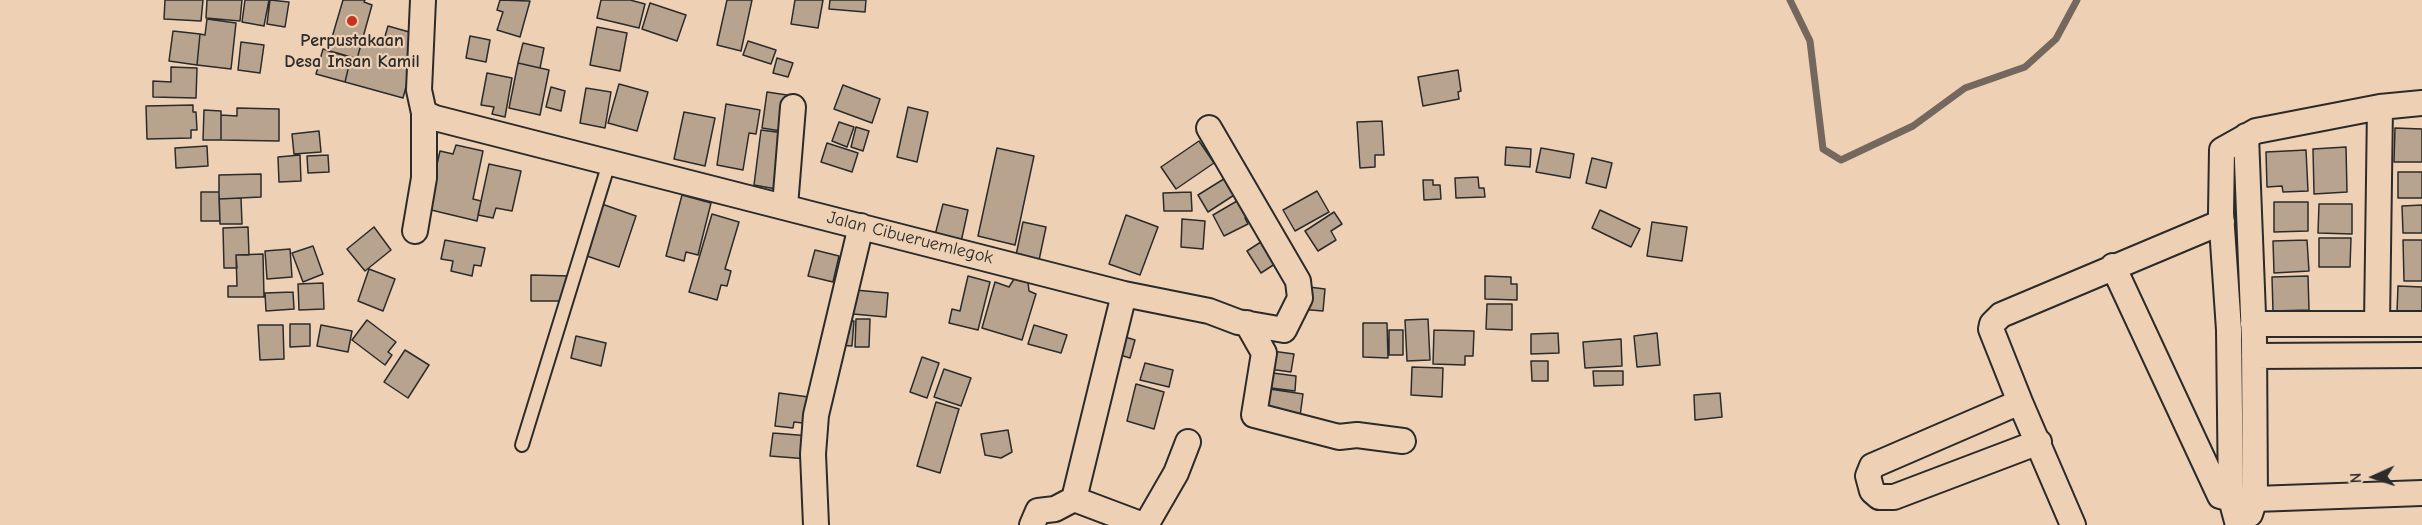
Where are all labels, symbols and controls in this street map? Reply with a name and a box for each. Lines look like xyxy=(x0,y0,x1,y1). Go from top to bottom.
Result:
marker: Perpustakaan Desa Insan Kamil xyxy=(345,14,359,28)
place label: Perpustakaan Desa Insan Kamil xyxy=(284,30,420,72)
street label: Jalan Cibueruemlegok xyxy=(825,207,995,269)
north arrow xyxy=(2344,447,2404,507)
text: N xyxy=(2347,472,2365,484)

